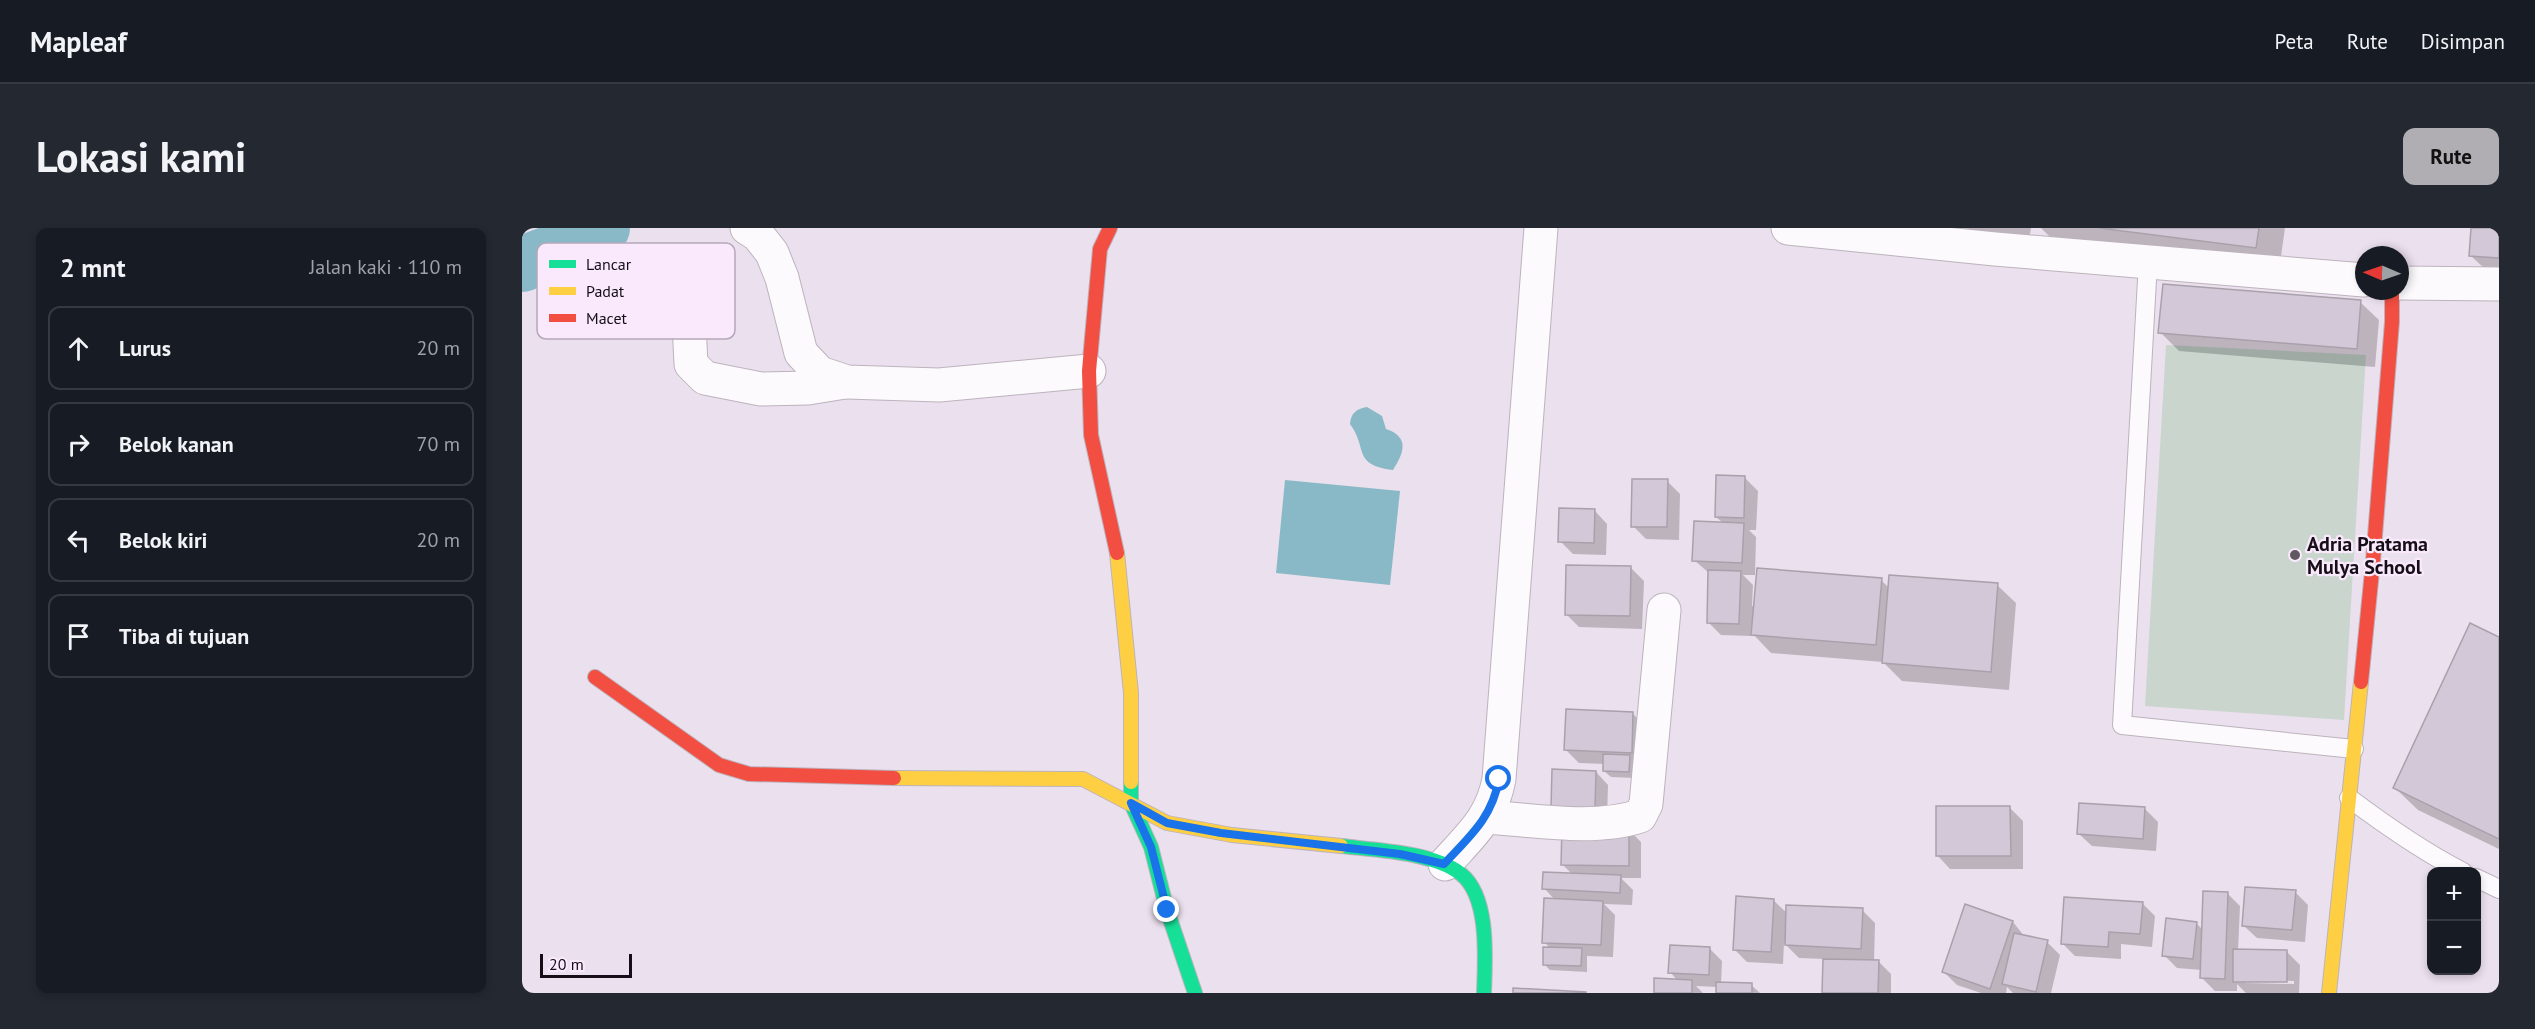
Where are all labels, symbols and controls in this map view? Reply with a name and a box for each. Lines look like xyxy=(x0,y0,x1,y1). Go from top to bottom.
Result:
text: Mapleaf xyxy=(30,23,127,60)
text: Peta xyxy=(2274,28,2314,55)
text: Rute xyxy=(2347,28,2388,55)
text: Disimpan xyxy=(2421,28,2505,55)
button: Rute xyxy=(2403,128,2499,185)
text: Lokasi kami xyxy=(36,129,246,184)
legend xyxy=(537,243,735,339)
north arrow xyxy=(2355,246,2409,300)
text: 2 mnt xyxy=(60,251,126,284)
text: Jalan kaki · 110 m xyxy=(309,254,462,280)
text: Lancar xyxy=(586,254,632,274)
text: Padat xyxy=(586,281,625,301)
text: Macet xyxy=(586,308,628,328)
icon: ahead xyxy=(62,332,95,365)
text: Lurus xyxy=(119,334,171,362)
text: 20 m xyxy=(417,335,460,361)
icon: right xyxy=(62,428,95,461)
text: Belok kanan xyxy=(119,430,234,458)
text: 70 m xyxy=(417,431,460,457)
icon: left xyxy=(62,524,95,557)
text: Belok kiri xyxy=(119,526,208,554)
text: 20 m xyxy=(417,527,460,553)
place label: Adria Pratama Mulya School xyxy=(2307,531,2428,580)
marker: Adria Pratama Mulya School xyxy=(2288,548,2302,562)
icon: arrive xyxy=(62,620,95,653)
text: Tiba di tujuan xyxy=(119,622,249,650)
route start xyxy=(1485,765,1511,791)
map controls xyxy=(2427,867,2481,975)
button: + xyxy=(2427,867,2481,921)
route end xyxy=(1153,896,1179,922)
button: − xyxy=(2427,921,2481,975)
scale bar xyxy=(540,951,632,978)
text: 20 m xyxy=(549,954,584,974)

